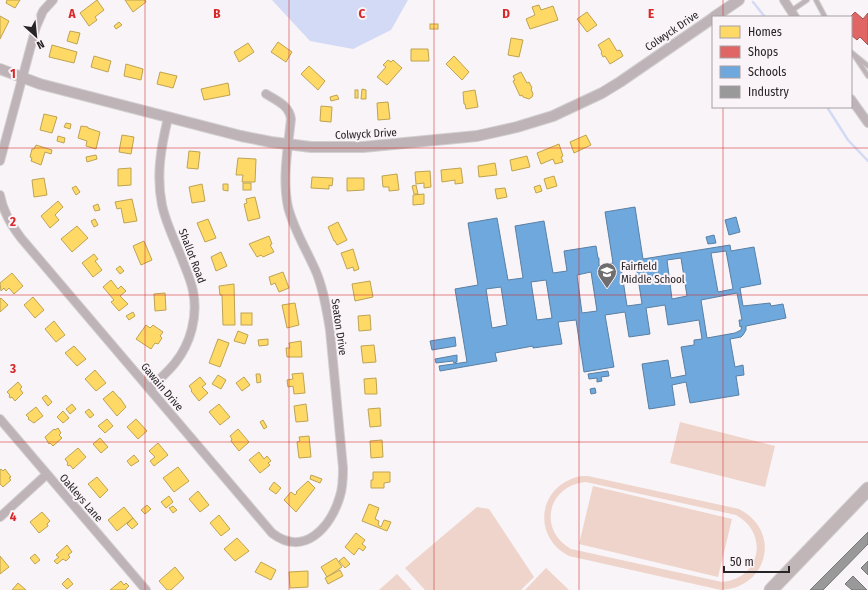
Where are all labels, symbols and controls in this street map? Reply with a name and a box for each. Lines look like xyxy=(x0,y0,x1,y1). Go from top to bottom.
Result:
text: A xyxy=(67,6,76,21)
text: B xyxy=(213,6,221,21)
text: C xyxy=(359,6,366,21)
text: D xyxy=(502,6,510,21)
text: E xyxy=(648,6,654,21)
street label: Colwyck Drive xyxy=(643,8,701,54)
north arrow xyxy=(16,16,56,56)
legend xyxy=(712,16,852,108)
text: Homes xyxy=(748,25,782,39)
text: N xyxy=(34,37,46,52)
text: Shops xyxy=(748,45,778,59)
text: Schools xyxy=(748,65,786,79)
text: 1 xyxy=(10,66,16,81)
text: Industry xyxy=(748,85,789,99)
street label: Colwyck Drive xyxy=(335,126,397,142)
text: 2 xyxy=(9,214,16,229)
street label: Shallot Road xyxy=(176,227,208,285)
place label: Fairfield Middle School xyxy=(621,260,685,286)
school or university icon: Fairfield Middle School xyxy=(596,261,618,289)
street label: Seaton Drive xyxy=(329,298,349,356)
street label: Gawain Drive xyxy=(138,360,186,414)
text: 3 xyxy=(9,361,16,376)
street label: Oakleys Lane xyxy=(57,471,105,525)
text: 4 xyxy=(10,509,17,524)
scale bar xyxy=(724,548,789,574)
text: 50 m xyxy=(730,555,754,569)

